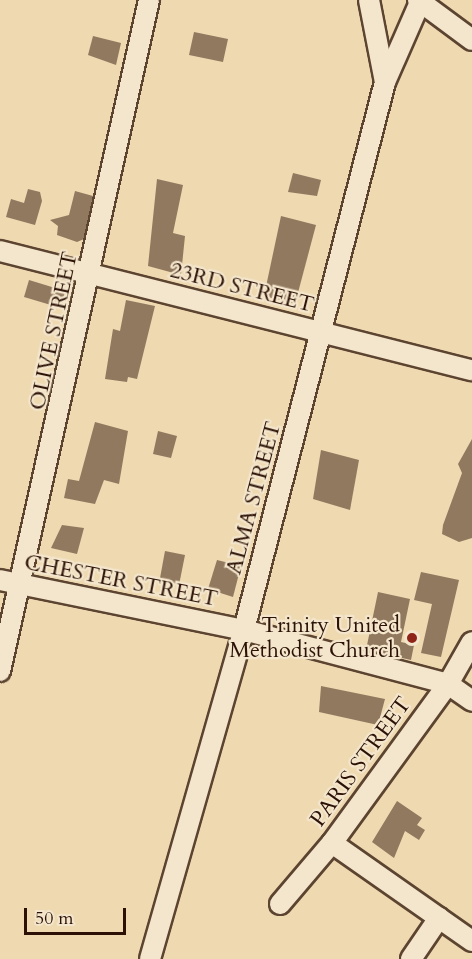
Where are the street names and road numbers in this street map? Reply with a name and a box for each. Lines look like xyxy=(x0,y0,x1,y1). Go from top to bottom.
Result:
street label: OLIVE STREET xyxy=(24,249,84,413)
street label: 23RD STREET xyxy=(167,257,317,319)
street label: ALMA STREET xyxy=(221,419,287,577)
street label: CHESTER STREET xyxy=(22,549,220,613)
street label: PARIS STREET xyxy=(305,692,417,832)

